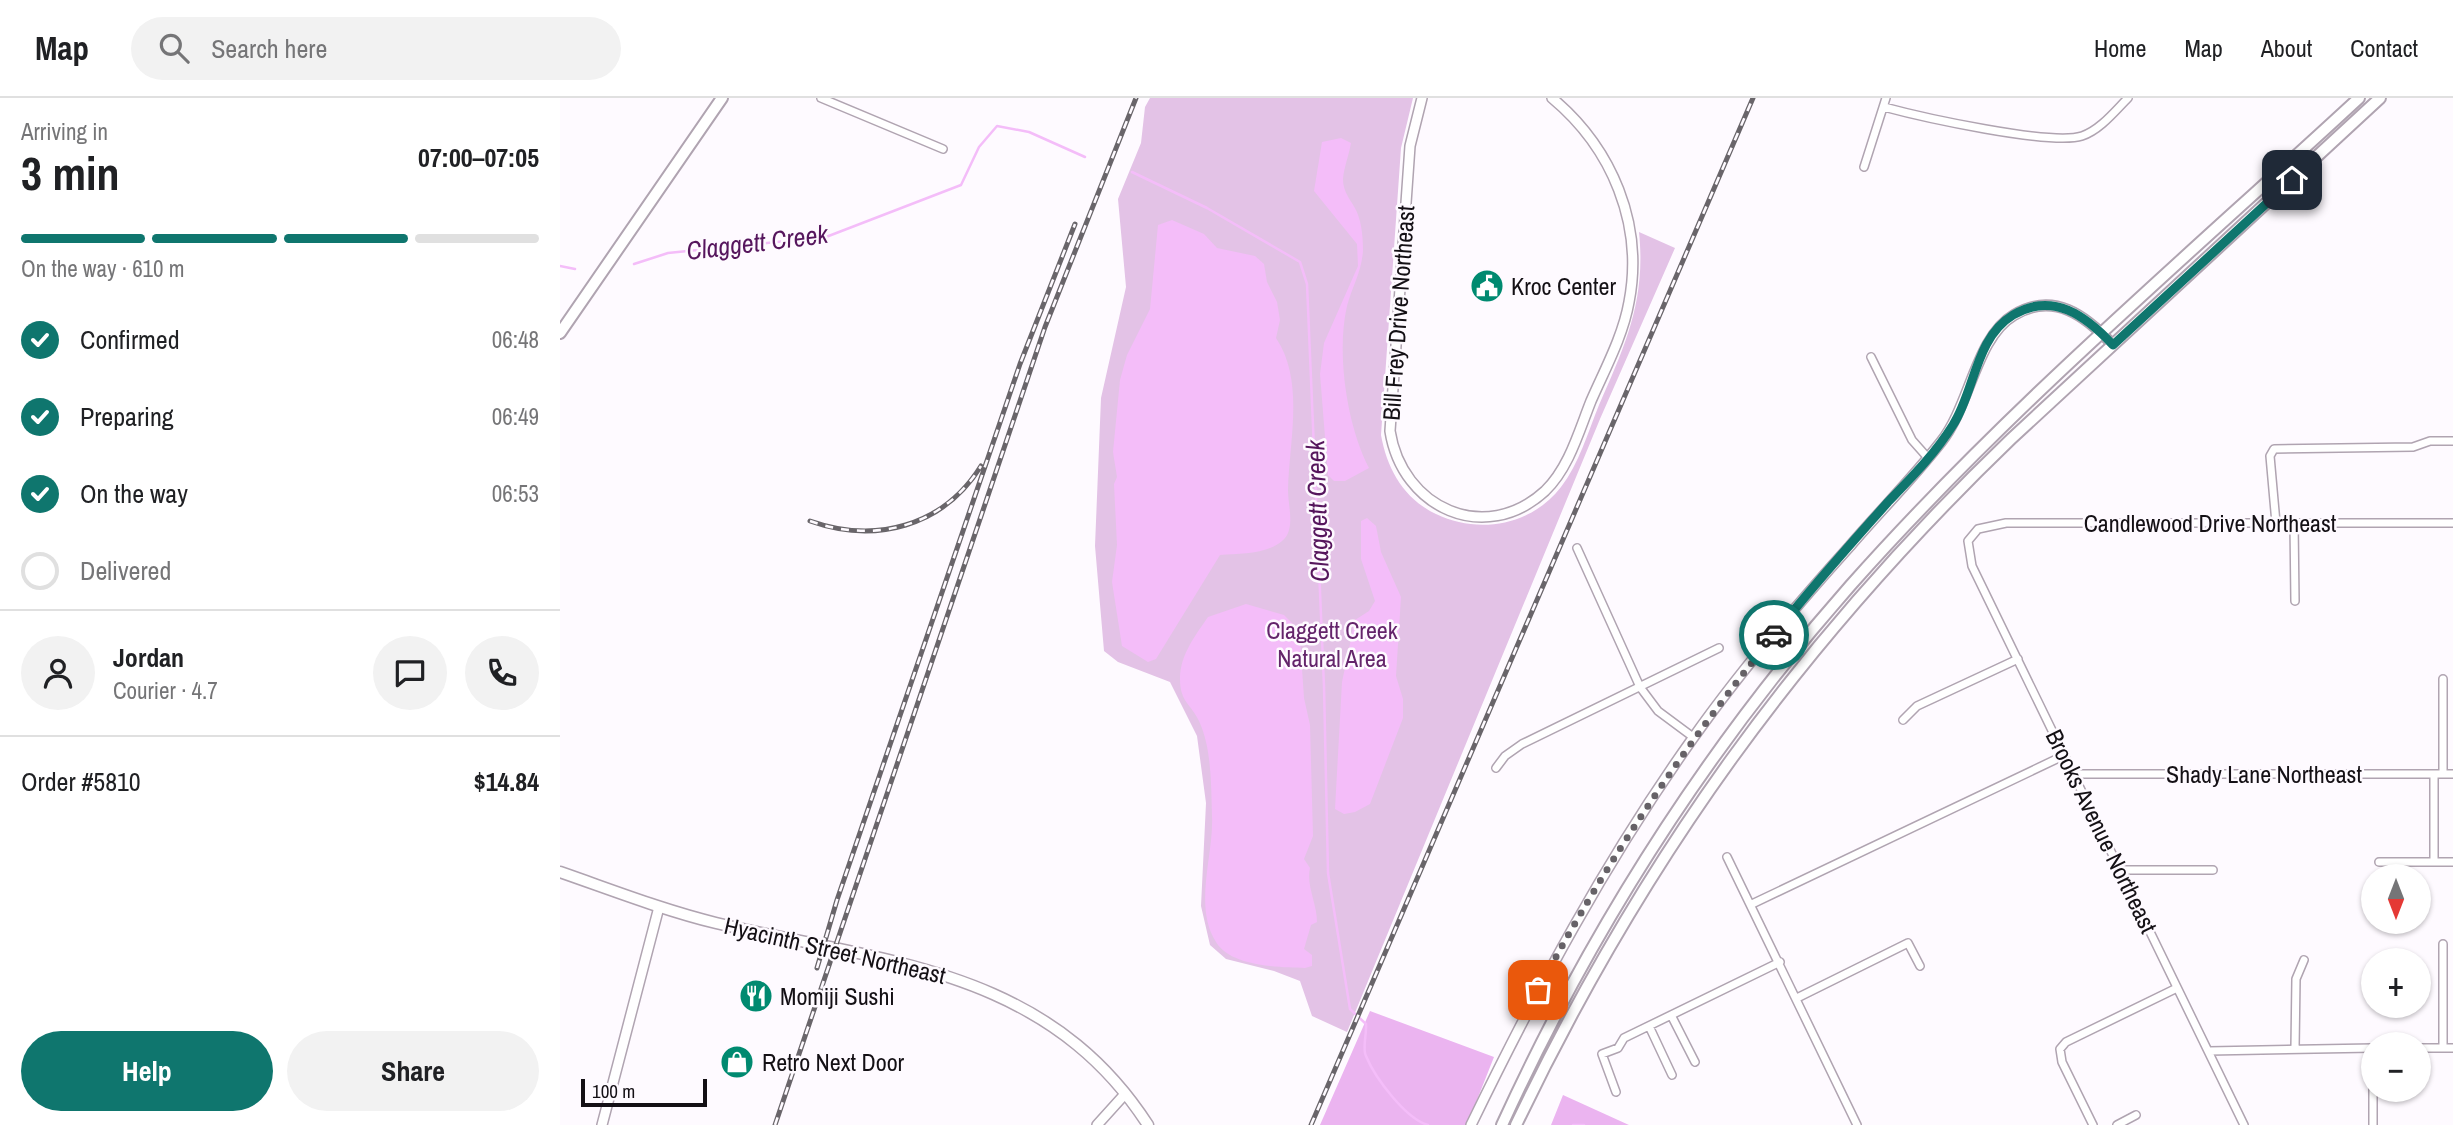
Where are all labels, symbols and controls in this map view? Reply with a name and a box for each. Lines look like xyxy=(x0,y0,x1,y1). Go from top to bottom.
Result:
search box xyxy=(131,17,621,80)
text: Map xyxy=(35,26,89,70)
icon: search xyxy=(155,29,193,67)
text: Search here xyxy=(211,31,327,66)
text: Home xyxy=(2094,32,2146,64)
text: Map xyxy=(2184,32,2223,64)
text: About xyxy=(2261,32,2312,64)
text: Contact xyxy=(2350,32,2418,64)
text: Arriving in xyxy=(21,116,108,147)
text: 07:00–07:05 xyxy=(418,140,539,175)
text: 3 min xyxy=(21,142,120,204)
pin xyxy=(2262,150,2322,210)
icon: home xyxy=(2273,161,2311,199)
street label: Bill Frey Drive Northeast xyxy=(1375,204,1422,422)
water label: Claggett Creek xyxy=(684,216,831,268)
text: On the way · 610 m xyxy=(21,253,185,284)
public building icon: Kroc Center xyxy=(1468,267,1506,305)
place label: Kroc Center xyxy=(1511,270,1616,302)
icon: check xyxy=(21,321,59,359)
text: Confirmed xyxy=(80,322,180,357)
text: 06:48 xyxy=(492,324,539,355)
icon: check xyxy=(21,398,59,436)
text: Preparing xyxy=(80,399,174,434)
text: 06:49 xyxy=(492,401,539,432)
water label: Claggett Creek xyxy=(1297,438,1337,583)
icon: check xyxy=(21,475,59,513)
text: On the way xyxy=(80,476,188,511)
text: 06:53 xyxy=(492,478,539,509)
street label: Candlewood Drive Northeast xyxy=(2084,507,2337,539)
text: Delivered xyxy=(80,553,171,588)
courier xyxy=(1739,600,1809,670)
park label: Claggett Creek Natural Area xyxy=(1266,614,1398,674)
icon: car xyxy=(1755,616,1793,654)
button: person xyxy=(21,636,95,710)
button: chat xyxy=(373,636,447,710)
button: phone xyxy=(465,636,539,710)
text: Jordan xyxy=(113,640,184,675)
text: Courier · 4.7 xyxy=(113,675,218,706)
street label: Brooks Avenue Northeast xyxy=(2039,724,2165,939)
street label: Shady Lane Northeast xyxy=(2166,758,2362,790)
text: Order #5810 xyxy=(21,764,141,799)
text: $14.84 xyxy=(474,764,539,799)
north arrow xyxy=(2361,864,2431,934)
map controls xyxy=(2361,864,2431,1102)
street label: Hyacinth Street Northeast xyxy=(721,909,949,991)
button: + xyxy=(2361,948,2431,1018)
pin xyxy=(1508,960,1568,1020)
icon: bag xyxy=(1519,971,1557,1009)
restaurant icon: Momiji Sushi xyxy=(737,977,775,1015)
place label: Momiji Sushi xyxy=(780,980,895,1012)
button: Help xyxy=(21,1031,273,1111)
button: Share xyxy=(287,1031,539,1111)
button: − xyxy=(2361,1032,2431,1102)
shop icon: Retro Next Door xyxy=(718,1043,756,1081)
place label: Retro Next Door xyxy=(762,1046,905,1078)
scale bar xyxy=(581,1076,707,1108)
text: 100 m xyxy=(592,1078,635,1104)

